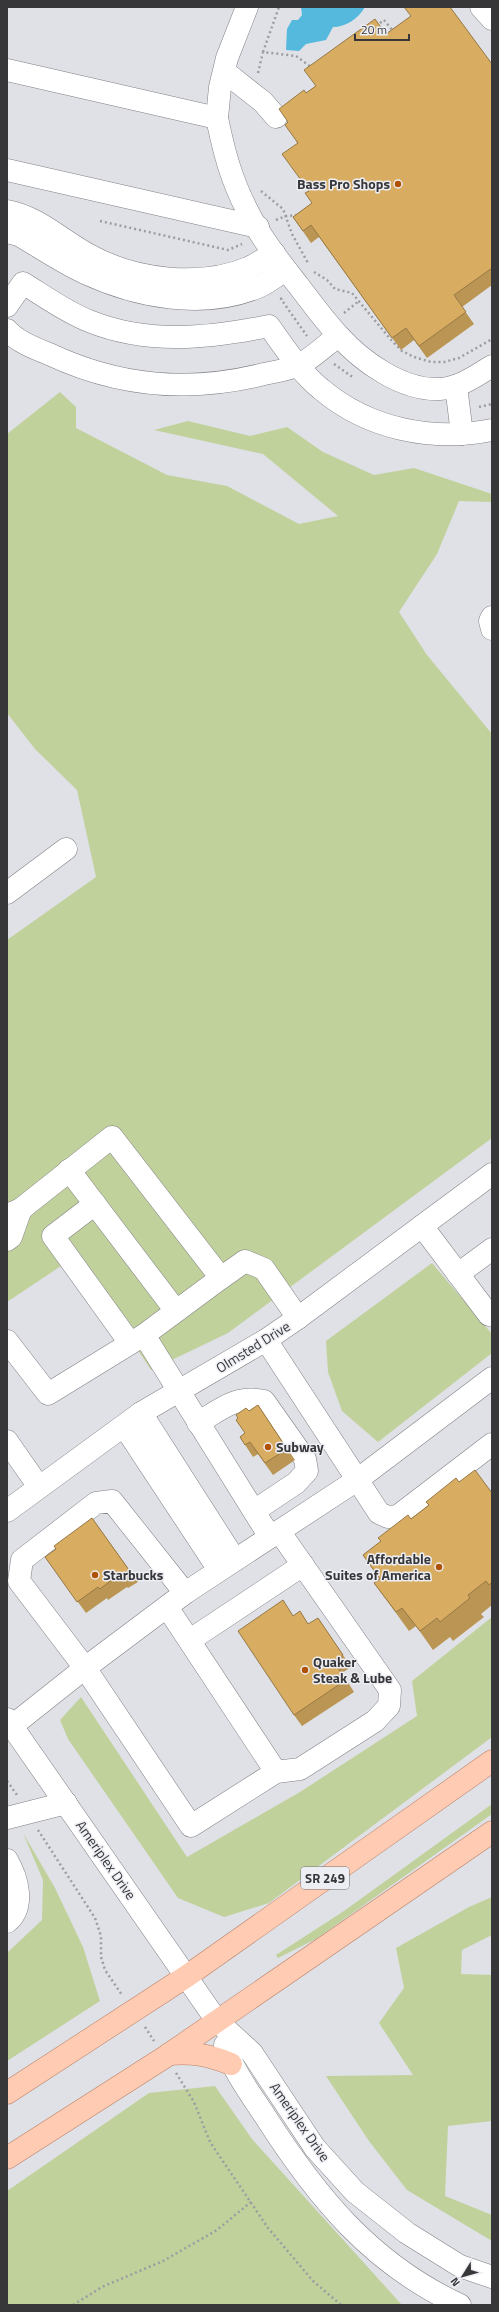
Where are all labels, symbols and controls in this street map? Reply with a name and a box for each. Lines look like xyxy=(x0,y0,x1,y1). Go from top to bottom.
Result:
scale bar xyxy=(355,16,409,42)
text: 20 m xyxy=(361,20,387,39)
place label: Bass Pro Shops xyxy=(297,173,390,194)
marker: Bass Pro Shops xyxy=(393,179,403,189)
street label: Olmsted Drive xyxy=(212,1315,294,1378)
place label: Subway xyxy=(276,1436,324,1457)
marker: Subway xyxy=(263,1442,273,1452)
place label: Affordable Suites of America xyxy=(325,1548,431,1585)
marker: Affordable Suites of America xyxy=(434,1562,444,1572)
place label: Starbucks xyxy=(103,1564,164,1585)
marker: Starbucks xyxy=(90,1570,100,1580)
place label: Quaker Steak & Lube xyxy=(313,1651,392,1688)
marker: Quaker Steak & Lube xyxy=(300,1665,310,1675)
street label: Ameriplex Drive xyxy=(71,1816,142,1904)
road number: SR 249 xyxy=(301,1867,349,1889)
street label: Ameriplex Drive xyxy=(265,2078,336,2166)
north arrow xyxy=(443,2256,483,2296)
text: N xyxy=(446,2274,464,2290)

